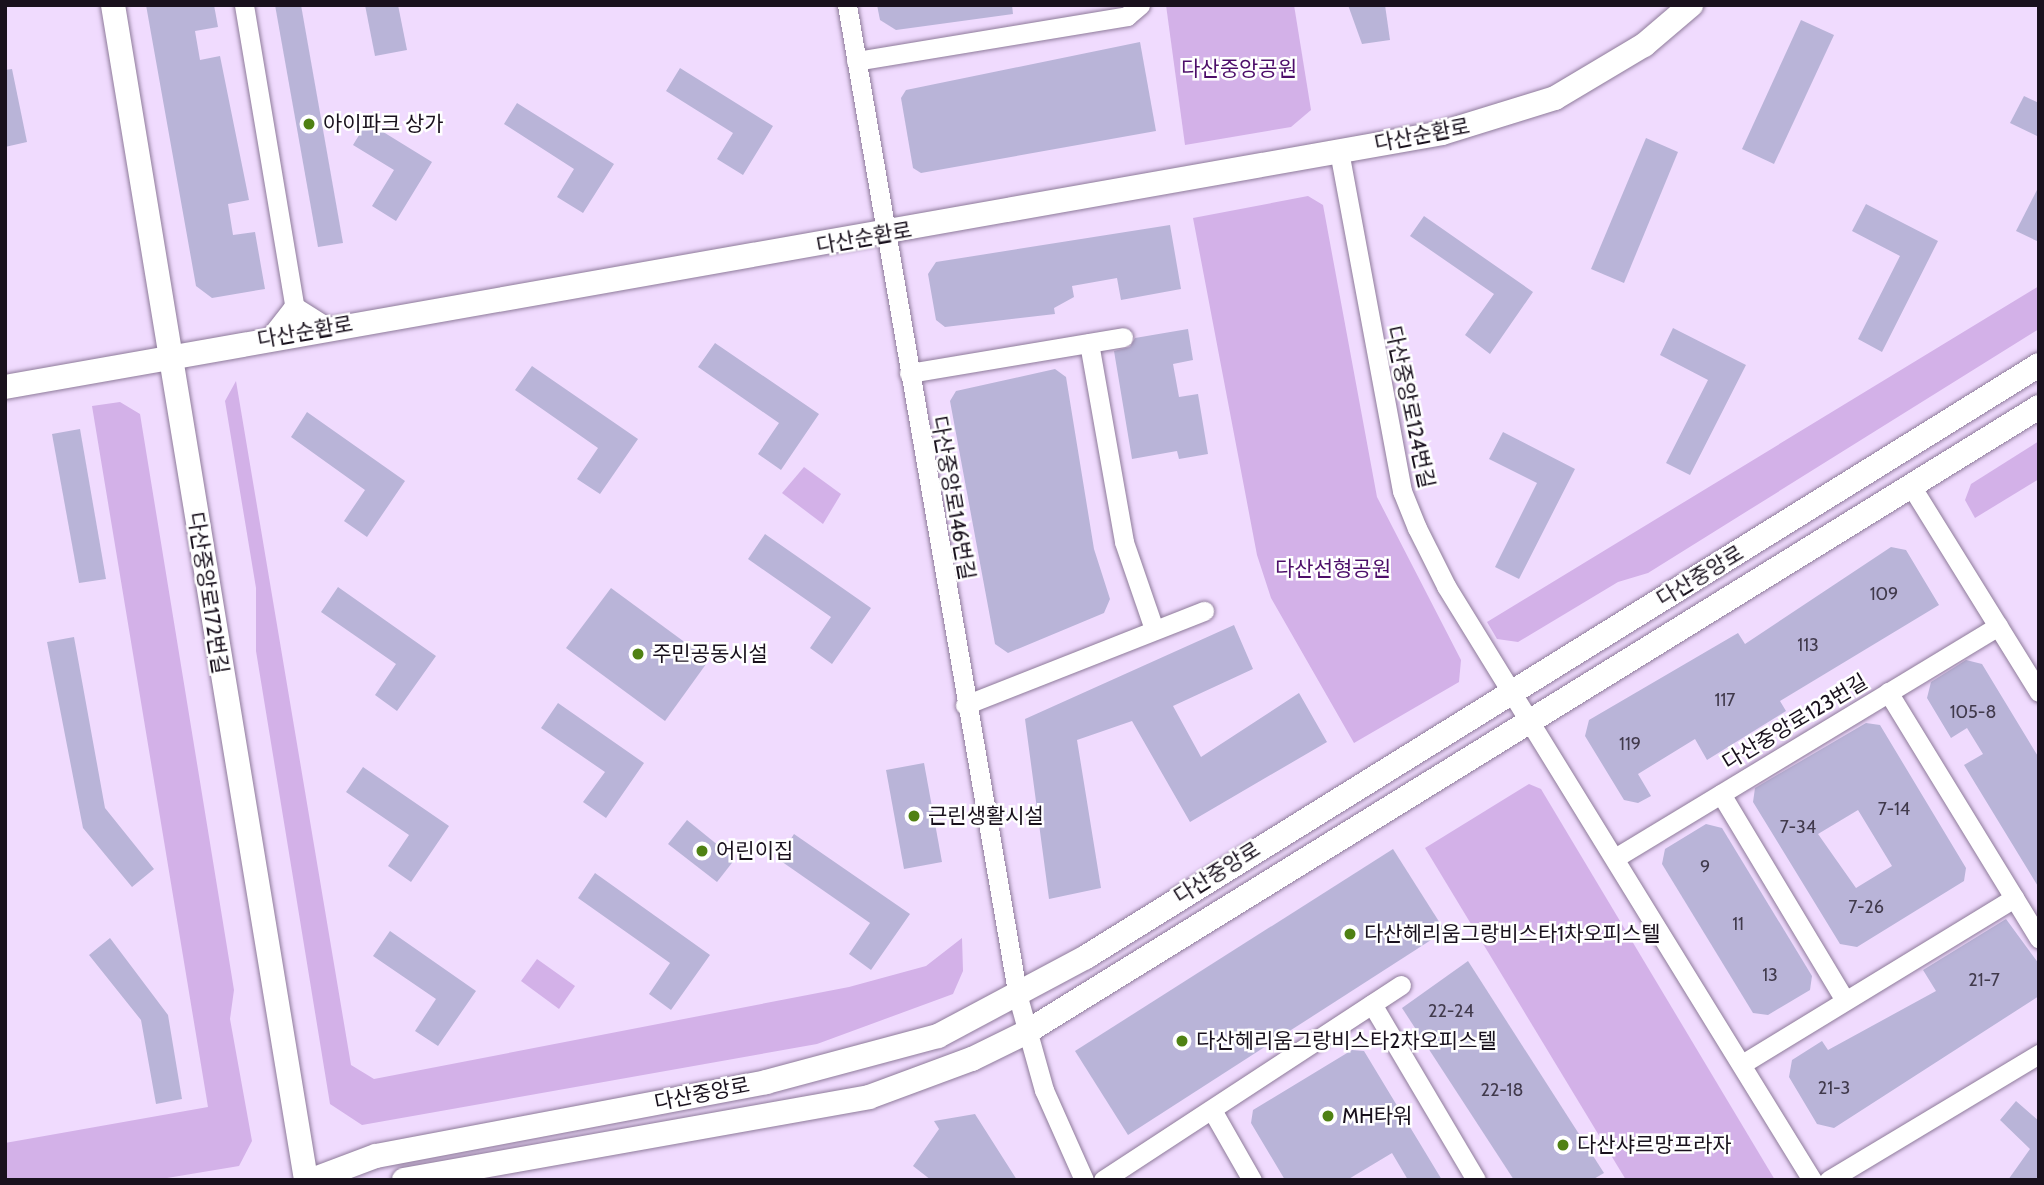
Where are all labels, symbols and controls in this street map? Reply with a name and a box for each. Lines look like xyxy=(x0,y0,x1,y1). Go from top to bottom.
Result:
park label: 다산중앙공원 xyxy=(1181,56,1297,82)
place label: 아이파크 상가 xyxy=(323,111,444,137)
street label: 다산순환로 xyxy=(1372,113,1472,157)
marker: 아이파크 상가 xyxy=(301,116,317,132)
street label: 다산순환로 xyxy=(814,217,914,259)
street label: 다산순환로 xyxy=(255,311,355,353)
street label: 다산중앙로124번길 xyxy=(1380,324,1440,490)
street label: 다산중앙로146번길 xyxy=(926,414,980,582)
street label: 다산중앙로172번길 xyxy=(183,510,233,676)
street label: 다산중앙로 xyxy=(1652,540,1748,612)
park label: 다산선형공원 xyxy=(1275,556,1391,582)
house number: 109 xyxy=(1870,583,1898,605)
house number: 113 xyxy=(1797,634,1819,656)
place label: 주민공동시설 xyxy=(652,641,768,667)
marker: 주민공동시설 xyxy=(630,646,646,662)
street label: 다산중앙로123번길 xyxy=(1718,669,1872,775)
house number: 117 xyxy=(1715,689,1735,711)
house number: 105-8 xyxy=(1950,701,1996,723)
house number: 119 xyxy=(1619,733,1641,755)
house number: 7-14 xyxy=(1878,798,1910,820)
place label: 근린생활시설 xyxy=(928,803,1044,829)
marker: 근린생활시설 xyxy=(906,808,922,824)
house number: 7-34 xyxy=(1780,816,1816,838)
street label: 다산중앙로 xyxy=(1169,837,1265,909)
place label: 어린이집 xyxy=(716,838,793,864)
marker: 어린이집 xyxy=(694,843,710,859)
house number: 9 xyxy=(1700,856,1710,878)
house number: 7-26 xyxy=(1848,896,1884,918)
house number: 11 xyxy=(1732,913,1744,935)
place label: 다산헤리움그랑비스타1차오피스텔 xyxy=(1364,921,1661,947)
marker: 다산헤리움그랑비스타1차오피스텔 xyxy=(1342,926,1358,942)
house number: 13 xyxy=(1762,964,1778,986)
house number: 21-7 xyxy=(1968,969,2000,991)
house number: 22-24 xyxy=(1428,1000,1474,1022)
place label: 다산헤리움그랑비스타2차오피스텔 xyxy=(1196,1028,1497,1054)
marker: 다산헤리움그랑비스타2차오피스텔 xyxy=(1174,1033,1190,1049)
street label: 다산중앙로 xyxy=(652,1072,752,1116)
house number: 21-3 xyxy=(1818,1077,1850,1099)
house number: 22-18 xyxy=(1481,1079,1523,1101)
place label: MH타워 xyxy=(1342,1103,1412,1129)
marker: MH타워 xyxy=(1320,1108,1336,1124)
place label: 다산샤르망프라자 xyxy=(1577,1132,1732,1158)
marker: 다산샤르망프라자 xyxy=(1555,1137,1571,1153)

